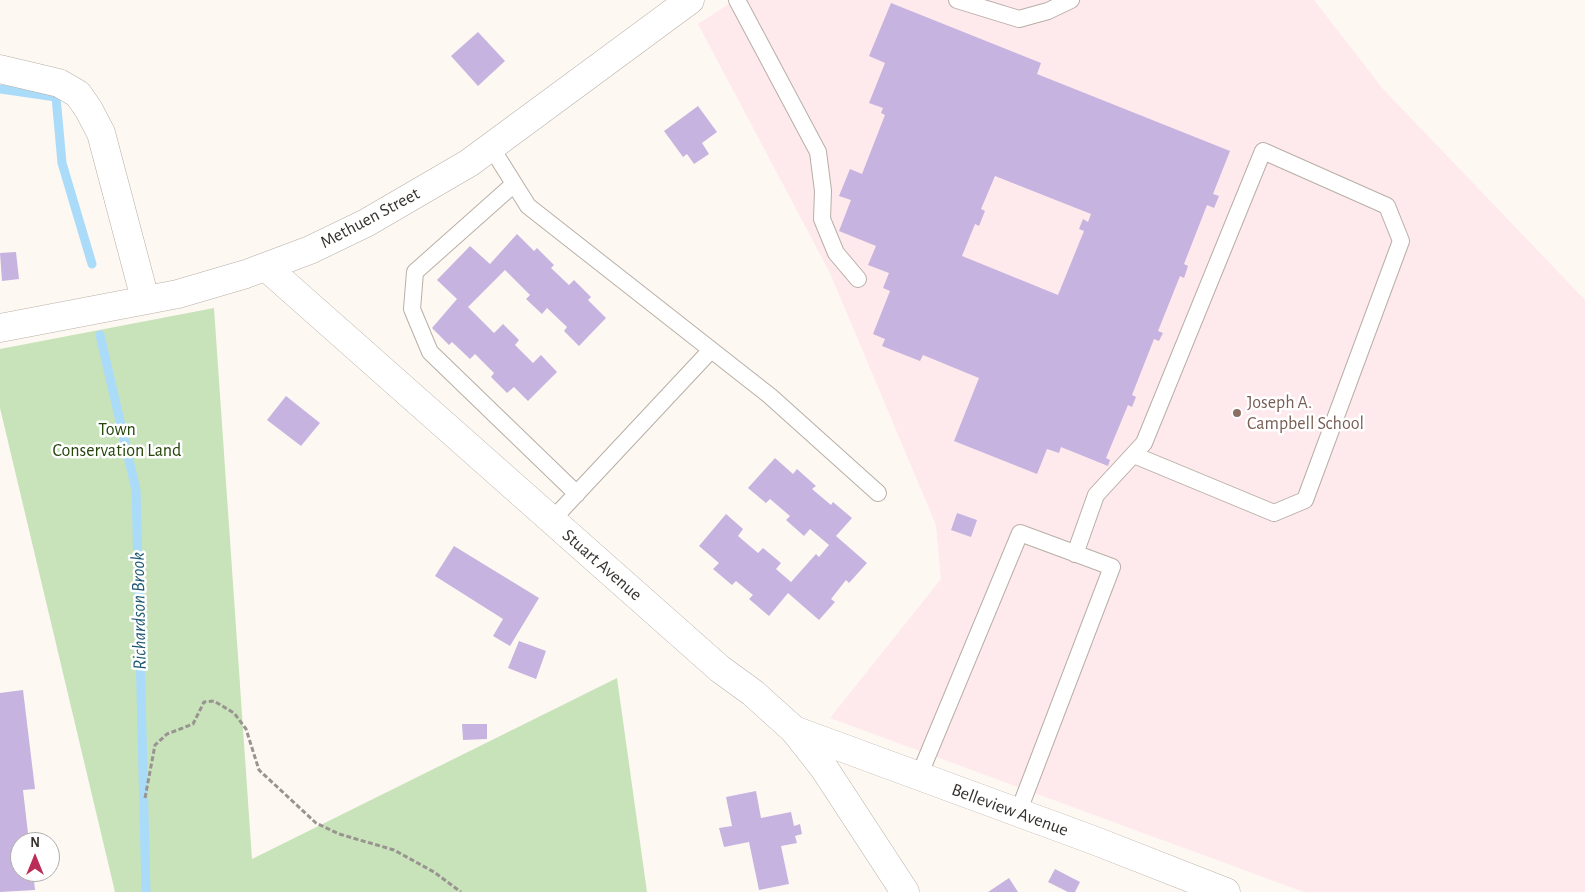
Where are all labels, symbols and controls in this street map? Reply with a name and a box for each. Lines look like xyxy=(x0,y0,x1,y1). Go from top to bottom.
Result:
street label: Methuen Street xyxy=(317,183,423,253)
place label: Joseph A. Campbell School xyxy=(1247,392,1364,434)
marker: Joseph A. Campbell School xyxy=(1231,407,1243,419)
park label: Town Conservation Land xyxy=(53,419,181,462)
street label: Stuart Avenue xyxy=(558,525,646,605)
water label: Richardson Brook xyxy=(127,552,151,670)
street label: Belleview Avenue xyxy=(949,779,1071,841)
north arrow xyxy=(10,832,60,882)
text: N xyxy=(30,836,40,850)

